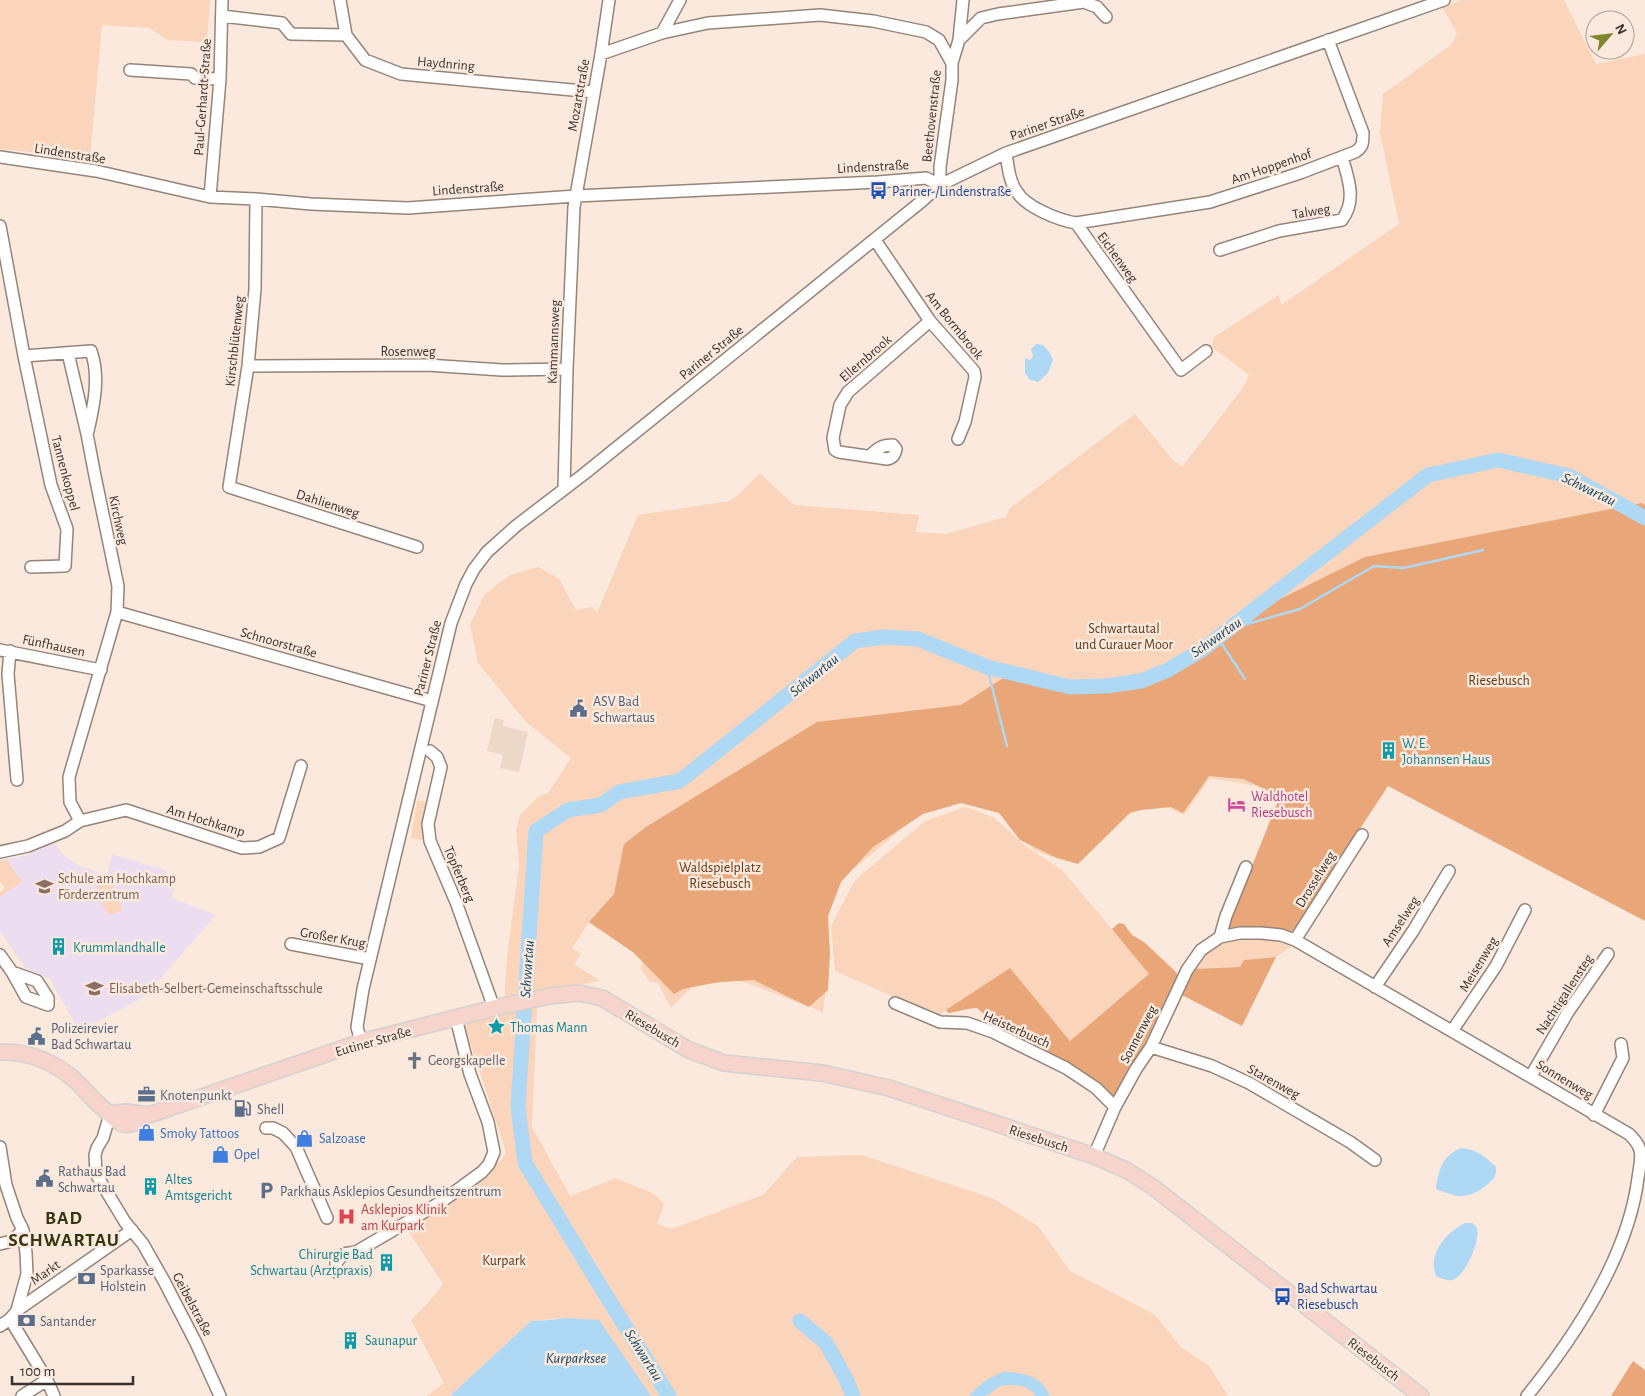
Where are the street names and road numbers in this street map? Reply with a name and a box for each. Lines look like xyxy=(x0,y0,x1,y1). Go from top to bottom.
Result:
street label: Paul-Gerhardt-Straße xyxy=(192,38,214,156)
street label: Haydnring xyxy=(417,55,475,73)
street label: Mozartstraße xyxy=(566,58,592,132)
street label: Beethovenstraße xyxy=(920,69,944,163)
street label: Pariner Straße xyxy=(1008,105,1086,143)
street label: Lindenstraße xyxy=(33,141,107,167)
street label: Am Hoppenhof xyxy=(1229,146,1314,187)
street label: Lindenstraße xyxy=(837,158,909,176)
street label: Lindenstraße xyxy=(432,180,505,198)
street label: Talweg xyxy=(1291,202,1331,222)
street label: Eichenweg xyxy=(1094,230,1140,286)
street label: Am Bormbrook xyxy=(923,289,986,363)
street label: Kirschblütenweg xyxy=(223,295,247,387)
street label: Kammannsweg xyxy=(546,299,562,384)
street label: Pariner Straße xyxy=(677,323,746,383)
street label: Ellernbrook xyxy=(837,332,895,385)
street label: Rosenweg xyxy=(380,345,436,359)
street label: Tannenkoppel xyxy=(48,434,82,512)
street label: Dahlienweg xyxy=(294,487,361,521)
street label: Kirchweg xyxy=(106,494,130,546)
street label: Pariner Straße xyxy=(412,619,444,698)
street label: Schnoorstraße xyxy=(239,625,319,661)
street label: Fünfhausen xyxy=(21,633,86,659)
street label: Am Hochkamp xyxy=(165,802,247,840)
street label: Töpferberg xyxy=(441,844,477,905)
street label: Drosselweg xyxy=(1293,849,1339,910)
street label: Amselweg xyxy=(1380,894,1422,949)
street label: Großer Krug xyxy=(299,925,367,951)
street label: Meisenweg xyxy=(1457,934,1501,995)
street label: Nachtigallensteg xyxy=(1534,952,1596,1037)
street label: Sonnenweg xyxy=(1118,1003,1160,1066)
street label: Riesebusch xyxy=(623,1007,682,1051)
street label: Heisterbusch xyxy=(981,1009,1052,1051)
street label: Eutiner Straße xyxy=(334,1024,413,1059)
street label: Sonnenweg xyxy=(1534,1058,1595,1102)
street label: Starenweg xyxy=(1245,1062,1302,1102)
street label: Riesebusch xyxy=(1007,1123,1070,1155)
street label: Markt xyxy=(28,1257,63,1288)
street label: Geibelstraße xyxy=(170,1270,215,1339)
street label: Riesebusch xyxy=(1345,1335,1402,1384)

